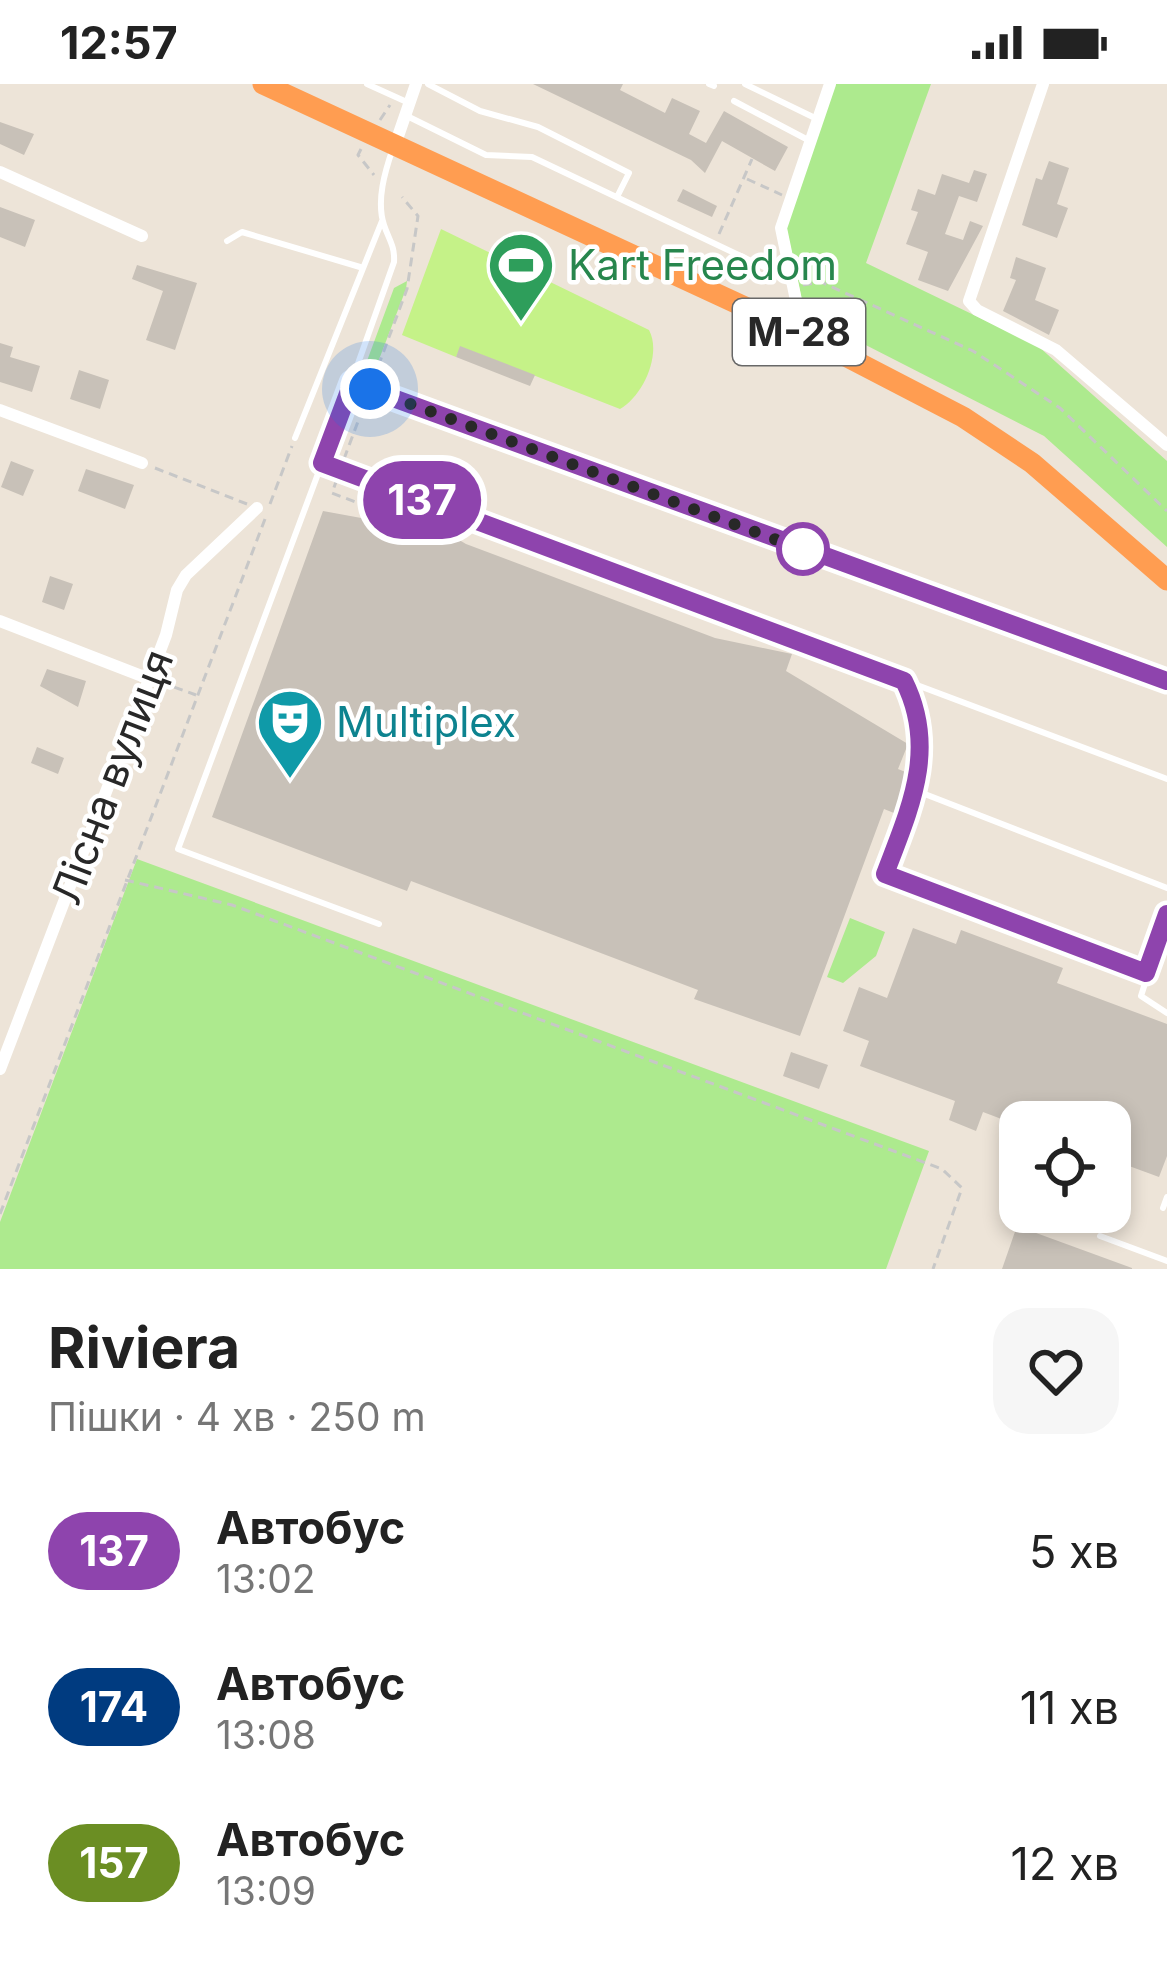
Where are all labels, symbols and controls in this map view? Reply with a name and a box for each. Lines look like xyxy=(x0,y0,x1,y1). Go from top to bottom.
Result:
text: 12:57 xyxy=(60,15,178,70)
sports icon: Kart Freedom xyxy=(486,230,556,324)
place label: Kart Freedom xyxy=(568,239,837,290)
road number: М-28 xyxy=(733,299,865,365)
your location xyxy=(340,359,400,419)
line badge: 137 xyxy=(353,461,491,539)
text: 137 xyxy=(387,474,457,525)
unlabelled marker xyxy=(778,524,828,574)
street label: Лісна вулиця xyxy=(40,642,183,911)
theatre icon: Multiplex xyxy=(255,687,325,781)
place label: Multiplex xyxy=(336,696,516,747)
map controls xyxy=(999,1101,1131,1233)
button: locate xyxy=(999,1101,1131,1233)
button: heart xyxy=(993,1308,1119,1434)
text: Riviera xyxy=(48,1313,240,1382)
text: Пішки · 4 хв · 250 m xyxy=(48,1393,426,1440)
text: Автобус xyxy=(216,1500,405,1555)
text: 5 хв xyxy=(1029,1524,1119,1579)
text: 137 xyxy=(79,1525,149,1576)
text: 13:02 xyxy=(216,1555,316,1602)
text: Автобус xyxy=(216,1656,405,1711)
text: 11 хв xyxy=(1020,1680,1119,1735)
text: 174 xyxy=(80,1681,148,1732)
text: 13:08 xyxy=(216,1711,316,1758)
text: Автобус xyxy=(216,1812,405,1867)
text: 12 хв xyxy=(1011,1836,1119,1891)
text: 157 xyxy=(79,1837,149,1888)
text: 13:09 xyxy=(216,1867,316,1914)

